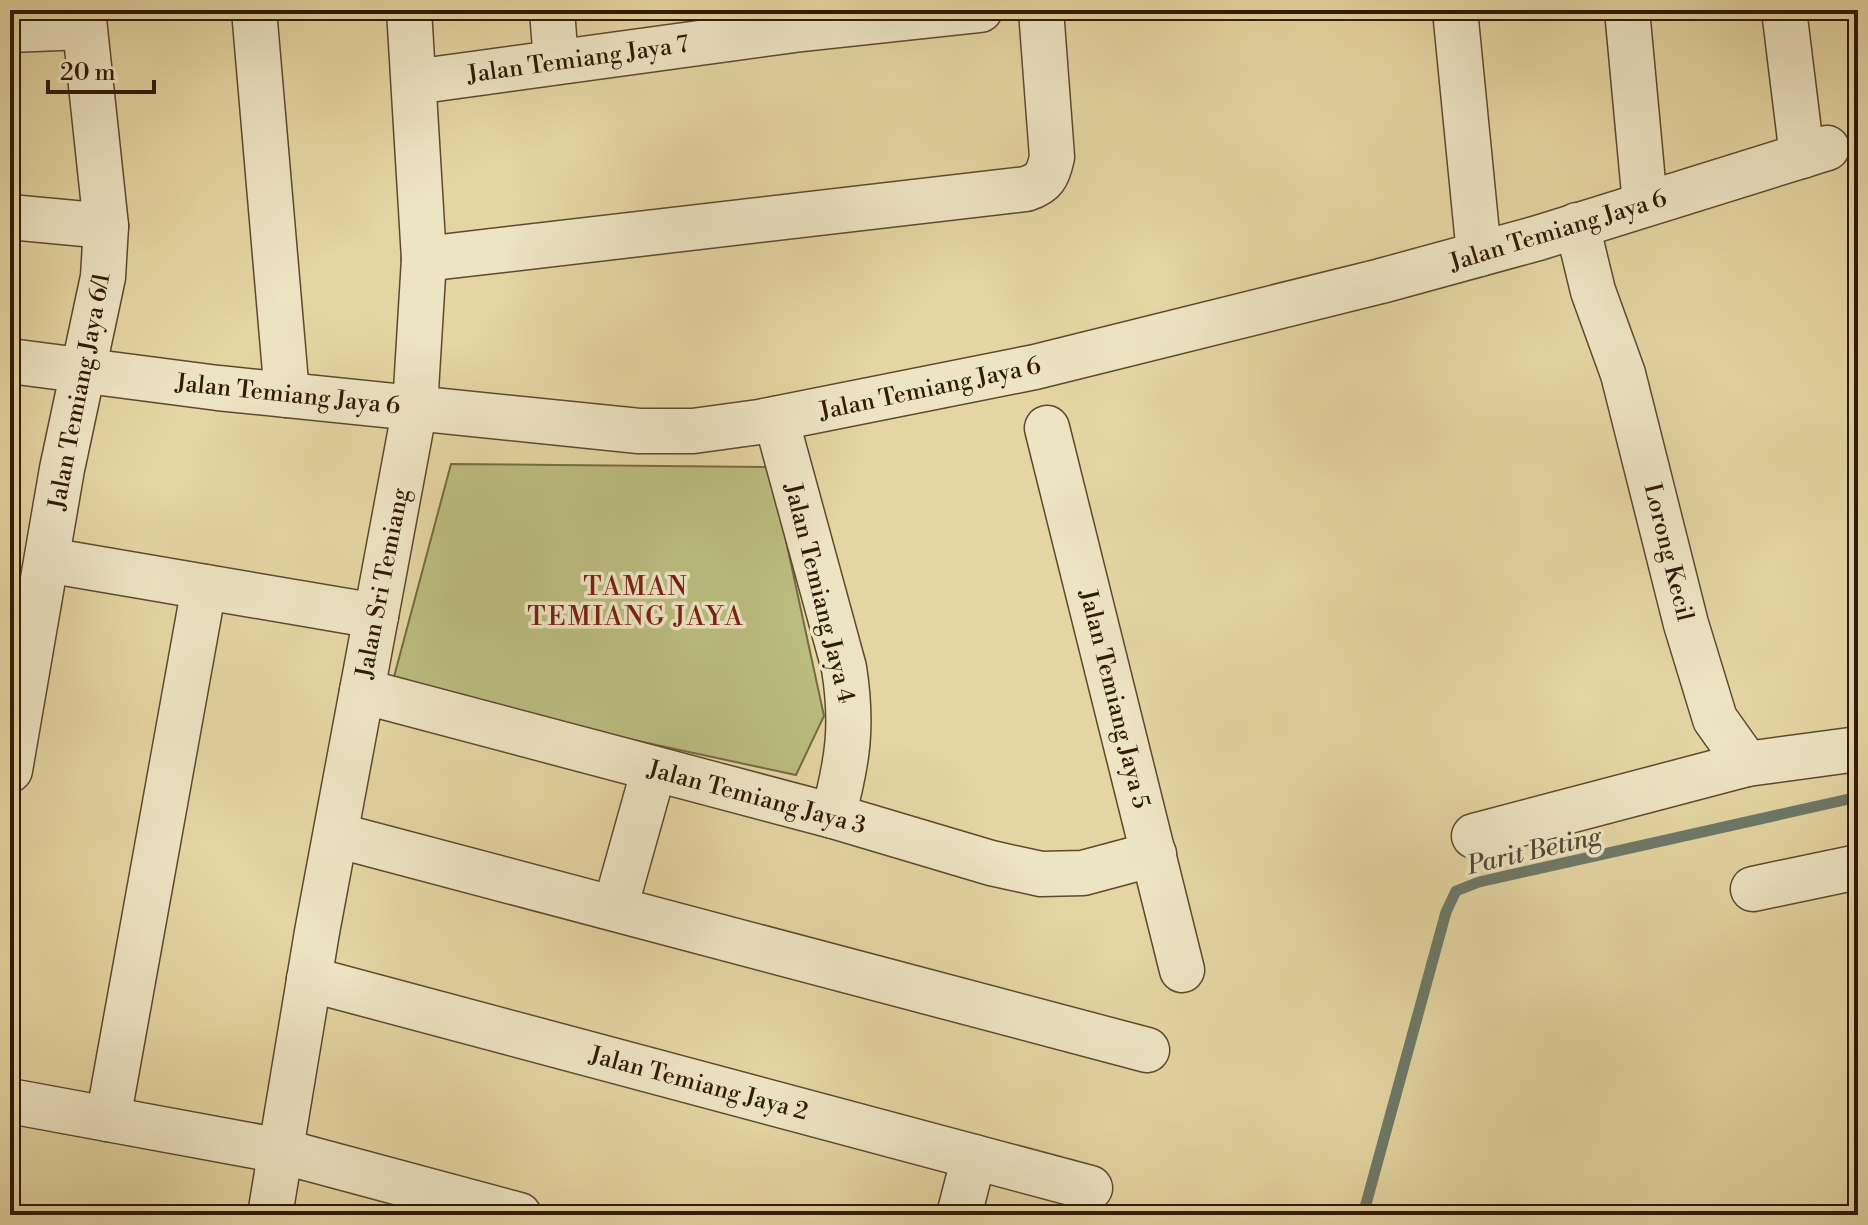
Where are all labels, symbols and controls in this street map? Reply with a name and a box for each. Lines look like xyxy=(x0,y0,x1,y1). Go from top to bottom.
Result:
street label: Jalan Temiang Jaya 7 xyxy=(464,30,691,91)
scale bar xyxy=(48,44,154,94)
text: 20 m xyxy=(60,58,116,88)
street label: Jalan Temiang Jaya 6 xyxy=(1445,184,1671,279)
street label: Jalan Temiang Jaya 6/1 xyxy=(42,270,118,513)
street label: Jalan Temiang Jaya 6 xyxy=(816,351,1044,427)
street label: Jalan Temiang Jaya 6 xyxy=(173,368,402,422)
street label: Jalan Temiang Jaya 4 xyxy=(777,479,861,706)
street label: Lorong Kecil xyxy=(1636,480,1700,624)
street label: Jalan Sri Temiang xyxy=(350,485,416,682)
district label: TAMAN TEMIANG JAYA xyxy=(527,571,745,633)
street label: Jalan Temiang Jaya 5 xyxy=(1072,586,1156,812)
street label: Jalan Temiang Jaya 3 xyxy=(643,754,869,842)
water label: Parit Beting xyxy=(1463,820,1606,882)
street label: Jalan Temiang Jaya 2 xyxy=(585,1040,811,1128)

